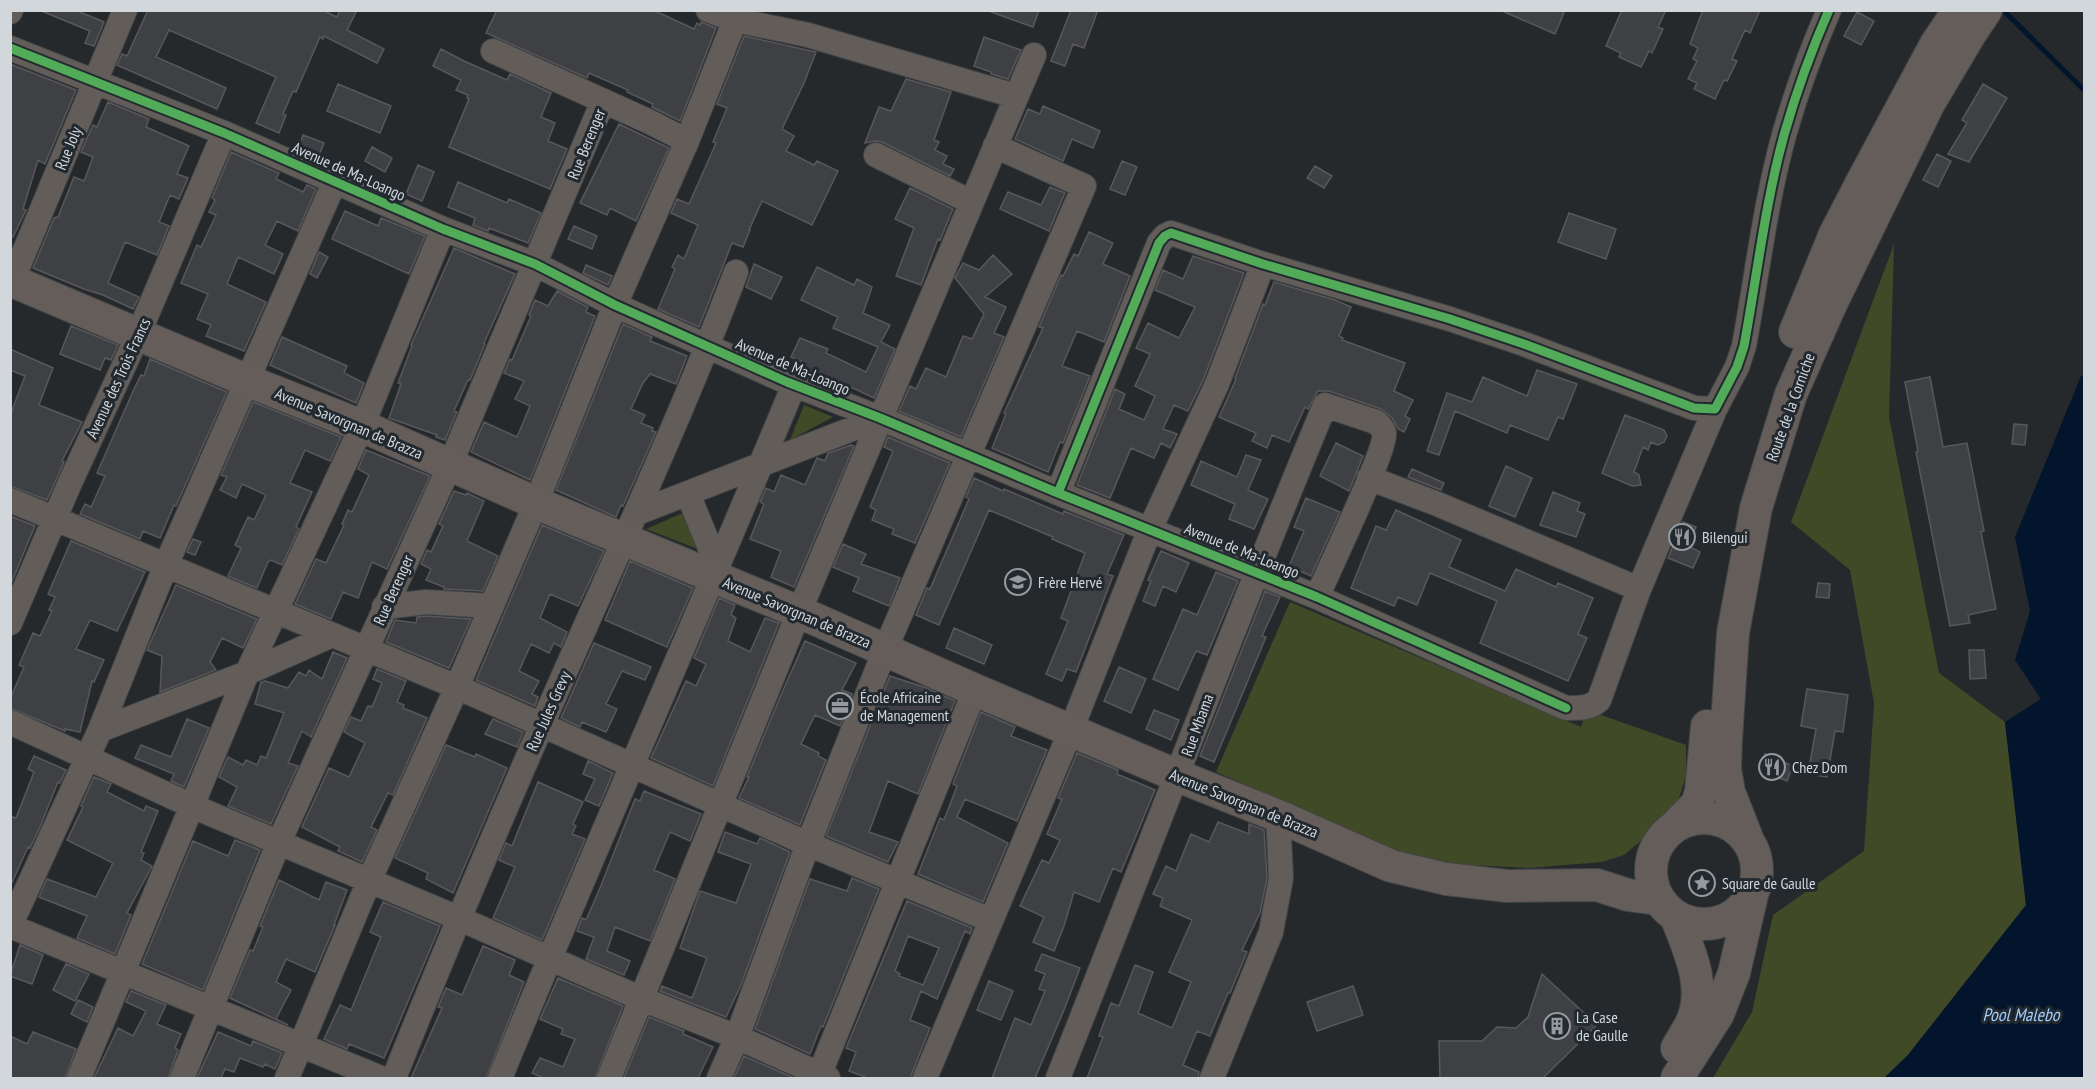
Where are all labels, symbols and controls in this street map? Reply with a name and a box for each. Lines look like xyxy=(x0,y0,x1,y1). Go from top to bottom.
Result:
street label: Rue Berenger xyxy=(563,105,609,182)
street label: Rue Joly xyxy=(50,123,86,173)
street label: Avenue de Ma-Loango xyxy=(289,137,409,205)
street label: Avenue des Trois Francs xyxy=(81,315,155,441)
street label: Avenue de Ma-Loango xyxy=(733,333,853,399)
street label: Route de la Corniche xyxy=(1761,350,1819,464)
street label: Avenue Savorgnan de Brazza xyxy=(272,383,426,463)
street label: Avenue de Ma-Loango xyxy=(1182,518,1302,582)
restaurant icon: Bilengui xyxy=(1667,522,1697,552)
place label: Bilengui xyxy=(1702,527,1748,547)
street label: Rue Berenger xyxy=(369,551,418,628)
school or university icon: Frère Hervé xyxy=(1003,567,1033,597)
street label: Avenue Savorgnan de Brazza xyxy=(720,572,874,652)
place label: Frère Hervé xyxy=(1038,572,1102,592)
street label: Rue Jules Grevy xyxy=(521,668,575,754)
place label: École Africaine de Management xyxy=(860,687,950,725)
office icon: École Africaine de Management xyxy=(825,691,855,721)
street label: Rue Mbama xyxy=(1176,691,1218,759)
restaurant icon: Chez Dom xyxy=(1757,752,1787,782)
place label: Chez Dom xyxy=(1792,757,1847,777)
street label: Avenue Savorgnan de Brazza xyxy=(1167,764,1321,842)
place icon: Square de Gaulle xyxy=(1687,868,1717,898)
place label: Square de Gaulle xyxy=(1722,873,1816,893)
water label: Pool Malebo xyxy=(1982,1003,2061,1026)
place label: La Case de Gaulle xyxy=(1576,1007,1628,1045)
building icon: La Case de Gaulle xyxy=(1542,1011,1572,1041)

